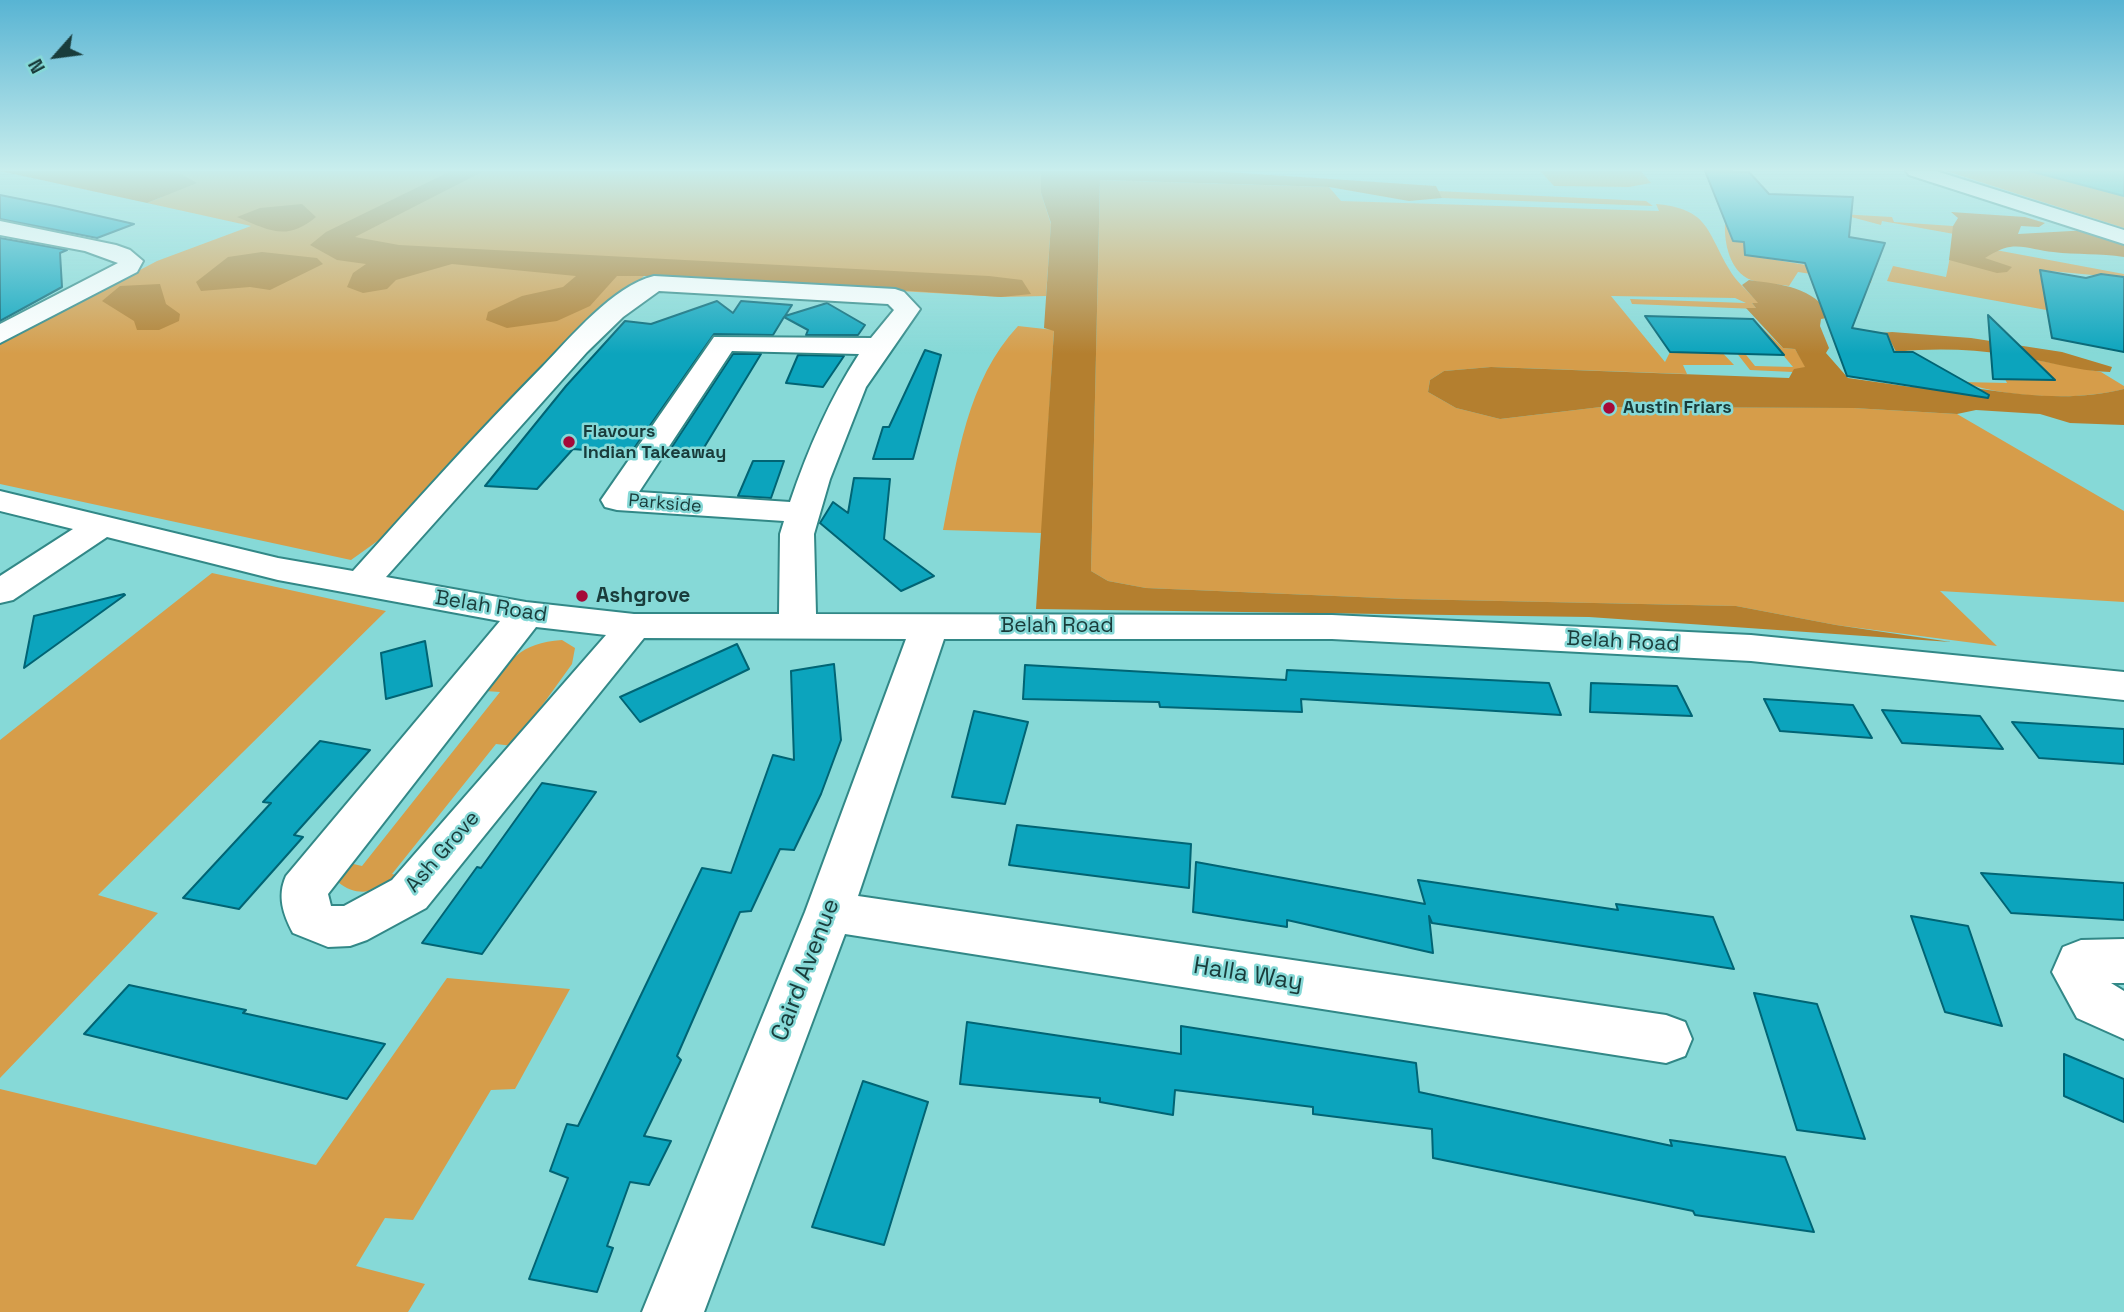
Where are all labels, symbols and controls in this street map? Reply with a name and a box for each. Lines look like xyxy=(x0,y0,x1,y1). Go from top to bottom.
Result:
north arrow xyxy=(21,21,91,91)
text: N xyxy=(23,55,51,78)
place label: Austin Friars xyxy=(1623,397,1732,419)
marker: Austin Friars xyxy=(1601,400,1617,416)
place label: Flavours Indian Takeaway xyxy=(583,421,726,464)
marker: Flavours Indian Takeaway xyxy=(561,434,577,450)
street label: Parkside xyxy=(628,490,702,518)
place label: Ashgrove xyxy=(596,583,690,609)
street label: Belah Road xyxy=(433,586,549,628)
marker: Ashgrove xyxy=(574,588,590,604)
street label: Belah Road xyxy=(1000,613,1114,639)
street label: Belah Road xyxy=(1566,626,1680,658)
street label: Ash Grove xyxy=(401,806,485,898)
street label: Caird Avenue xyxy=(766,895,846,1045)
street label: Halla Way xyxy=(1191,952,1305,998)

